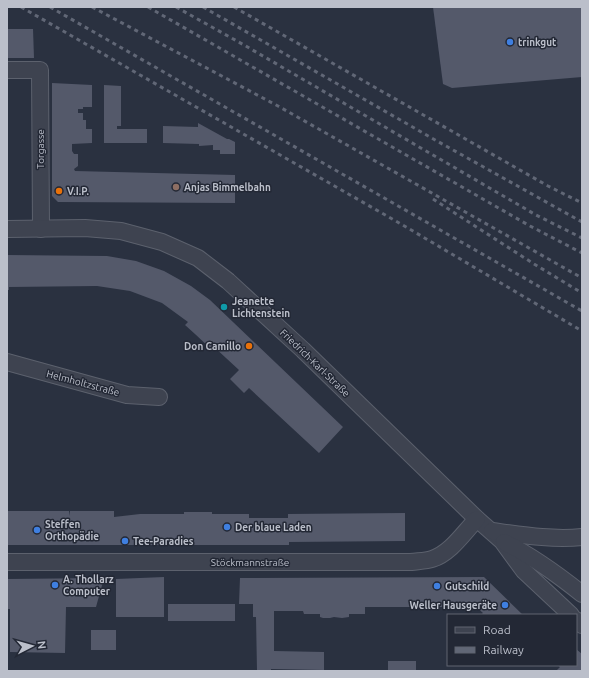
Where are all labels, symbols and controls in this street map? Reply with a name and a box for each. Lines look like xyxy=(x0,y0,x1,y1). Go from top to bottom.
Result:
marker: trinkgut xyxy=(505,37,515,47)
place label: trinkgut xyxy=(518,37,557,48)
street label: Torgasse xyxy=(35,129,46,169)
marker: Anjas Bimmelbahn xyxy=(171,182,181,192)
place label: Anjas Bimmelbahn xyxy=(184,182,271,193)
marker: V.I.P. xyxy=(54,186,64,196)
place label: V.I.P. xyxy=(67,186,90,197)
place label: Jeanette Lichtenstein xyxy=(232,296,290,319)
marker: Jeanette Lichtenstein xyxy=(219,302,229,312)
street label: Friedrich-Karl-Straße xyxy=(278,327,352,399)
place label: Don Camillo xyxy=(184,341,241,352)
marker: Don Camillo xyxy=(244,341,254,351)
street label: Helmholtzstraße xyxy=(45,368,121,398)
place label: Steffen Orthopädie xyxy=(45,518,99,542)
marker: Der blaue Laden xyxy=(222,522,232,532)
place label: Der blaue Laden xyxy=(235,522,312,533)
marker: Steffen Orthopädie xyxy=(32,525,42,535)
marker: Tee-Paradies xyxy=(120,536,130,546)
place label: Tee-Paradies xyxy=(133,536,194,547)
street label: Stöckmannstraße xyxy=(211,557,289,568)
place label: A. Thollarz Computer xyxy=(63,574,114,597)
marker: A. Thollarz Computer xyxy=(50,580,60,590)
marker: Gutschild xyxy=(432,581,442,591)
place label: Gutschild xyxy=(445,581,489,592)
place label: Weller Hausgeräte xyxy=(410,600,497,611)
marker: Weller Hausgeräte xyxy=(500,600,510,610)
legend xyxy=(447,614,577,666)
text: Road xyxy=(483,623,511,636)
north arrow xyxy=(12,626,52,666)
text: N xyxy=(36,640,48,650)
text: Railway xyxy=(483,643,524,656)

